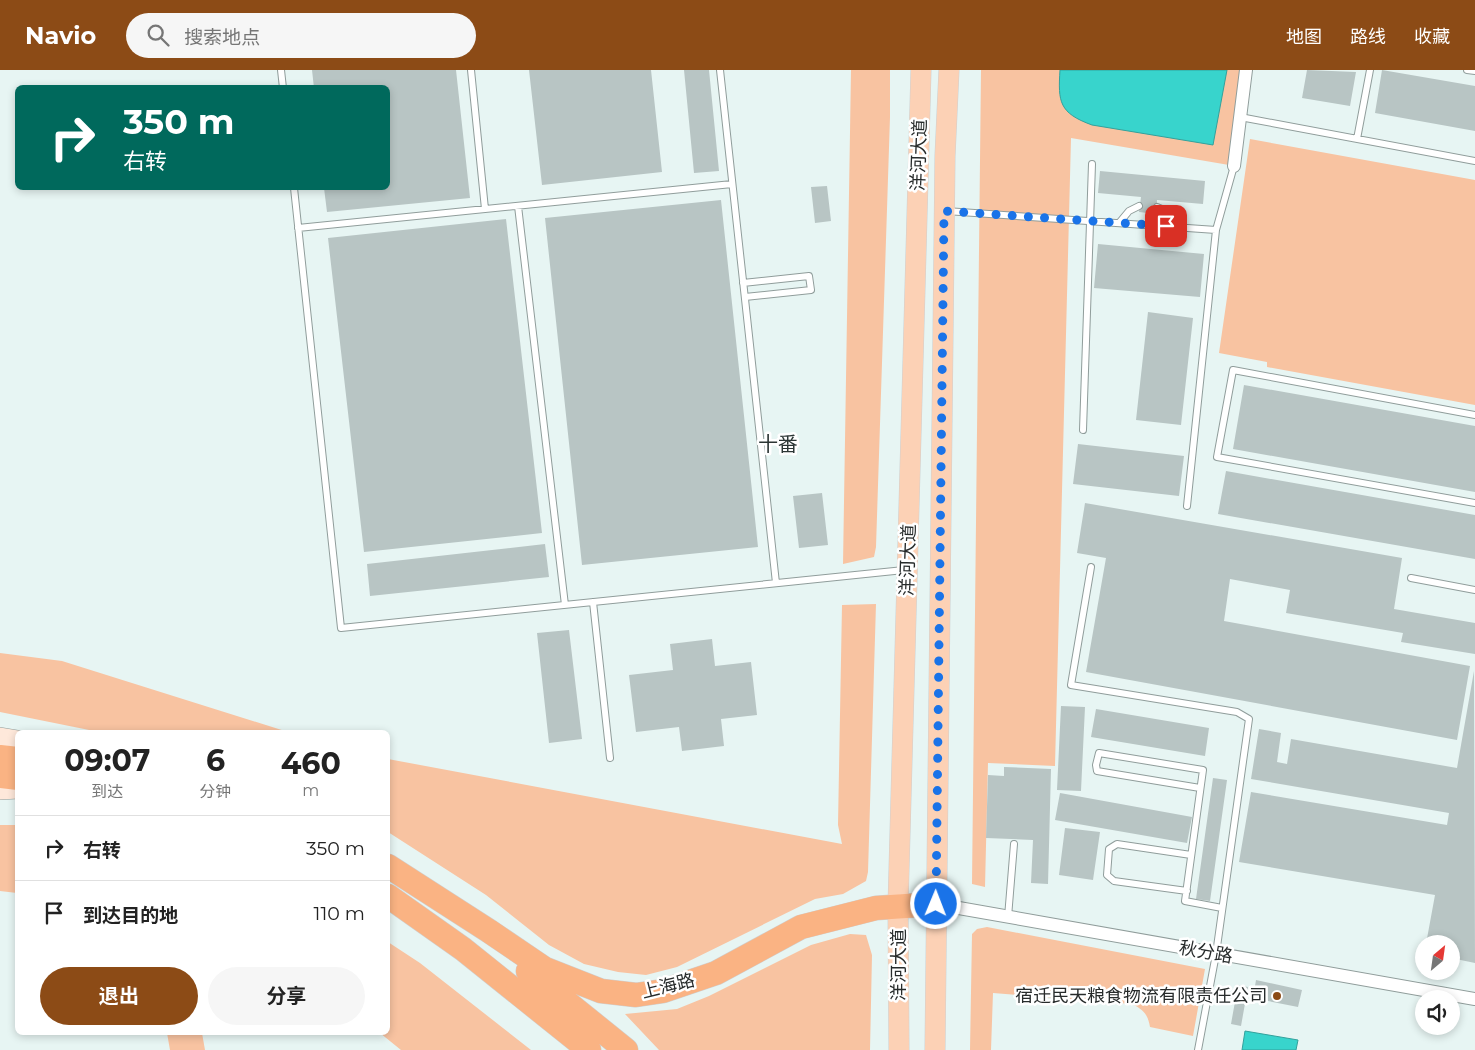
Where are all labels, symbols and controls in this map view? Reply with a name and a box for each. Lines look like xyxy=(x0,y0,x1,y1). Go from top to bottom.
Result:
search box xyxy=(126,13,476,58)
text: Navio xyxy=(25,21,96,50)
icon: search xyxy=(144,21,172,49)
text: 搜索地点 xyxy=(184,26,260,49)
text: 地图 xyxy=(1286,26,1322,48)
text: 路线 xyxy=(1350,26,1386,48)
text: 收藏 xyxy=(1414,26,1450,48)
text: 350 m xyxy=(123,100,235,143)
icon: right xyxy=(40,105,105,170)
street label: 洋河大道 xyxy=(907,119,931,191)
text: 右转 xyxy=(123,148,167,175)
pin xyxy=(1145,205,1187,247)
icon: arrive xyxy=(1152,212,1180,240)
district label: 十番 xyxy=(758,432,798,456)
street label: 洋河大道 xyxy=(896,524,920,596)
text: 09:07 xyxy=(64,742,150,779)
text: 6 xyxy=(206,742,225,779)
text: 460 xyxy=(281,745,341,782)
text: m xyxy=(302,781,319,800)
text: 到达 xyxy=(91,782,123,801)
text: 分钟 xyxy=(200,782,232,801)
icon: right xyxy=(40,834,68,862)
text: 350 m xyxy=(306,837,365,860)
text: 右转 xyxy=(83,839,121,862)
position arrow xyxy=(909,877,961,929)
icon: arrive xyxy=(40,899,68,927)
text: 110 m xyxy=(314,902,365,925)
text: 到达目的地 xyxy=(83,904,178,927)
street label: 洋河大道 xyxy=(888,929,910,1001)
north arrow xyxy=(1415,935,1460,980)
map controls xyxy=(1415,935,1460,1035)
street label: 秋分路 xyxy=(1178,936,1234,968)
button: 退出 xyxy=(40,967,198,1025)
button: 分享 xyxy=(208,967,365,1025)
street label: 上海路 xyxy=(639,969,697,1003)
place label: 宿迁民天粮食物流有限责任公司 xyxy=(1015,985,1267,1007)
marker: 宿迁民天粮食物流有限责任公司 xyxy=(1271,990,1283,1002)
button: sound xyxy=(1415,990,1460,1035)

